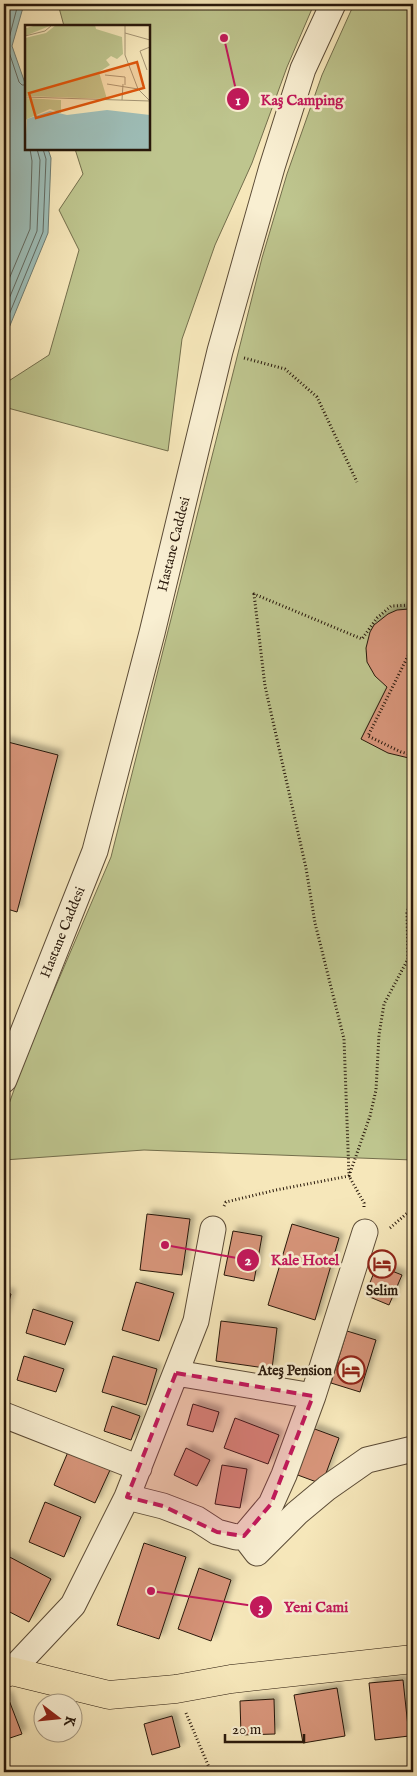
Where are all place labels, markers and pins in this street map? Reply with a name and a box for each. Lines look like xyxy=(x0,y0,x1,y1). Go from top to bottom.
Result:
callout: Kaş Camping xyxy=(226,84,354,114)
callout: Kale Hotel xyxy=(236,1245,349,1275)
hotel icon: Selim xyxy=(367,1249,397,1279)
place label: Selim xyxy=(366,1282,398,1300)
hotel icon: Ateş Pension xyxy=(336,1355,366,1385)
place label: Ateş Pension xyxy=(257,1362,333,1380)
callout: Yeni Cami xyxy=(248,1592,358,1622)

